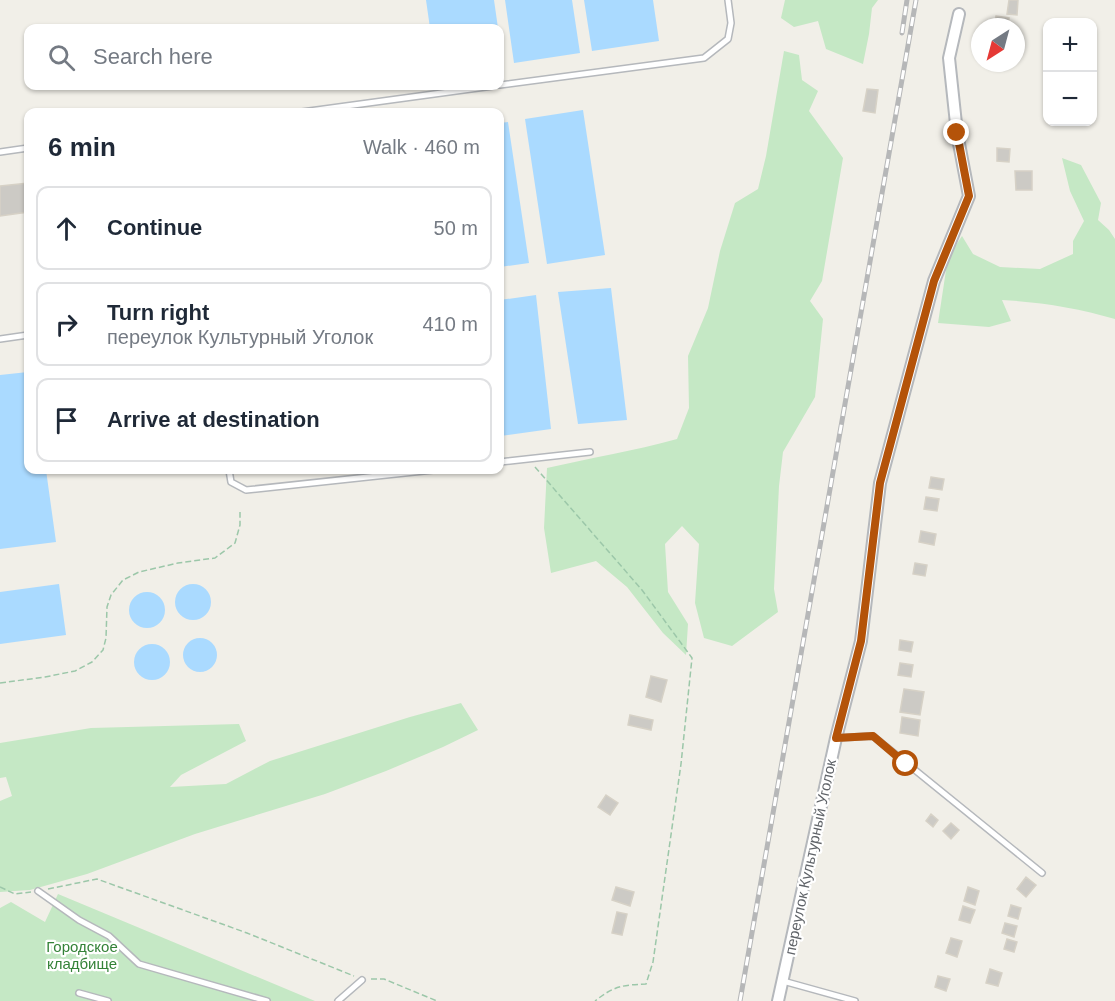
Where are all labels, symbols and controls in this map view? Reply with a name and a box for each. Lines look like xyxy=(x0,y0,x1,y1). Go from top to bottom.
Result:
north arrow xyxy=(971,18,1025,72)
map controls xyxy=(1043,18,1097,126)
button: + xyxy=(1043,18,1097,72)
search box xyxy=(24,24,504,90)
icon: search xyxy=(45,41,78,74)
text: Search here xyxy=(93,44,213,69)
button: − xyxy=(1043,72,1097,126)
route end xyxy=(943,119,969,145)
text: 6 min xyxy=(48,132,116,162)
text: Walk · 460 m xyxy=(363,136,480,158)
icon: ahead xyxy=(50,212,83,245)
text: Continue xyxy=(107,215,202,240)
text: 50 m xyxy=(434,217,478,239)
text: Turn right xyxy=(107,300,209,325)
icon: right xyxy=(50,308,83,341)
text: 410 m xyxy=(422,313,478,335)
text: переулок Культурный Уголок xyxy=(107,326,373,348)
icon: arrive xyxy=(50,404,83,437)
text: Arrive at destination xyxy=(107,407,320,432)
route start xyxy=(892,750,918,776)
street label: переулок Культурный Уголок xyxy=(781,757,839,956)
park label: Городское кладбище xyxy=(46,938,118,972)

